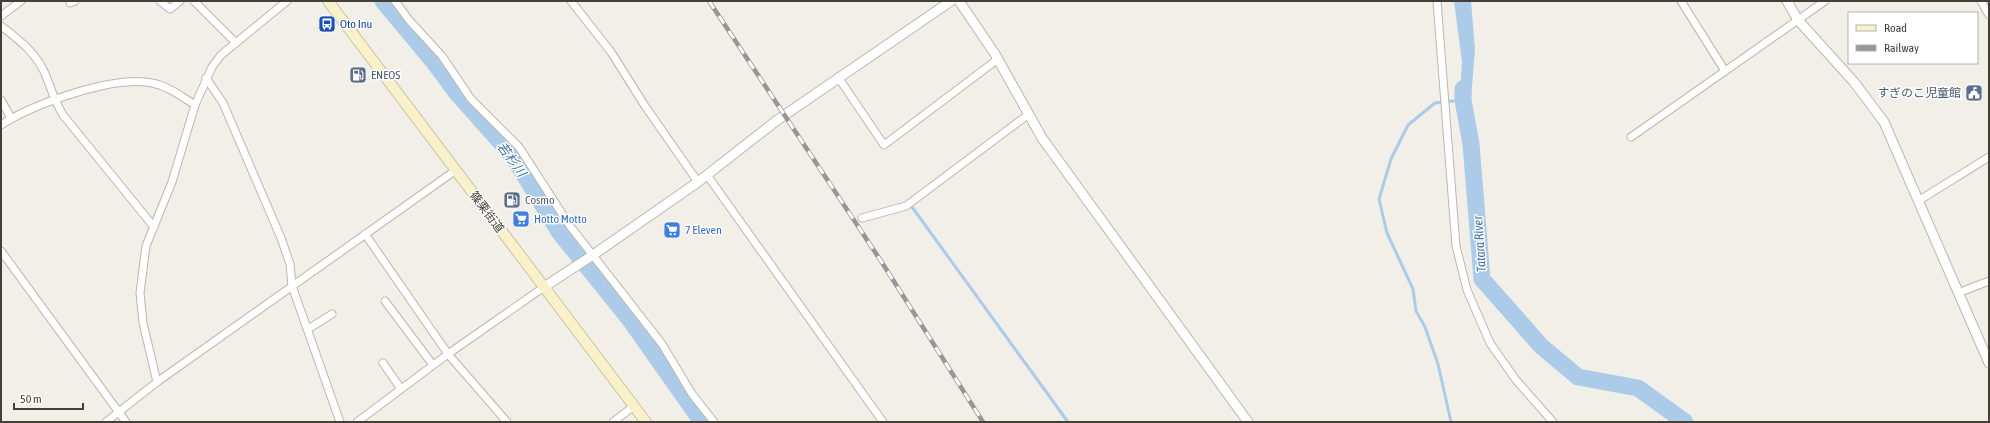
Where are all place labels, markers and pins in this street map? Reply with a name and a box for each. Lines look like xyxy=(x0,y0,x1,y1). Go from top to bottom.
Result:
bus stop icon: Oto Inu xyxy=(317,14,337,34)
place label: Oto Inu xyxy=(340,17,373,31)
fuel station icon: ENEOS xyxy=(348,65,368,85)
place label: ENEOS xyxy=(371,68,400,82)
public building icon: すぎのこ児童館 xyxy=(1964,83,1984,103)
place label: すぎのこ児童館 xyxy=(1877,86,1961,100)
fuel station icon: Cosmo xyxy=(502,190,522,210)
place label: Cosmo xyxy=(525,193,555,207)
supermarket icon: Hotto Motto xyxy=(511,209,531,229)
place label: Hotto Motto xyxy=(534,212,587,226)
supermarket icon: 7 Eleven xyxy=(662,220,682,240)
place label: 7 Eleven xyxy=(685,223,722,237)

